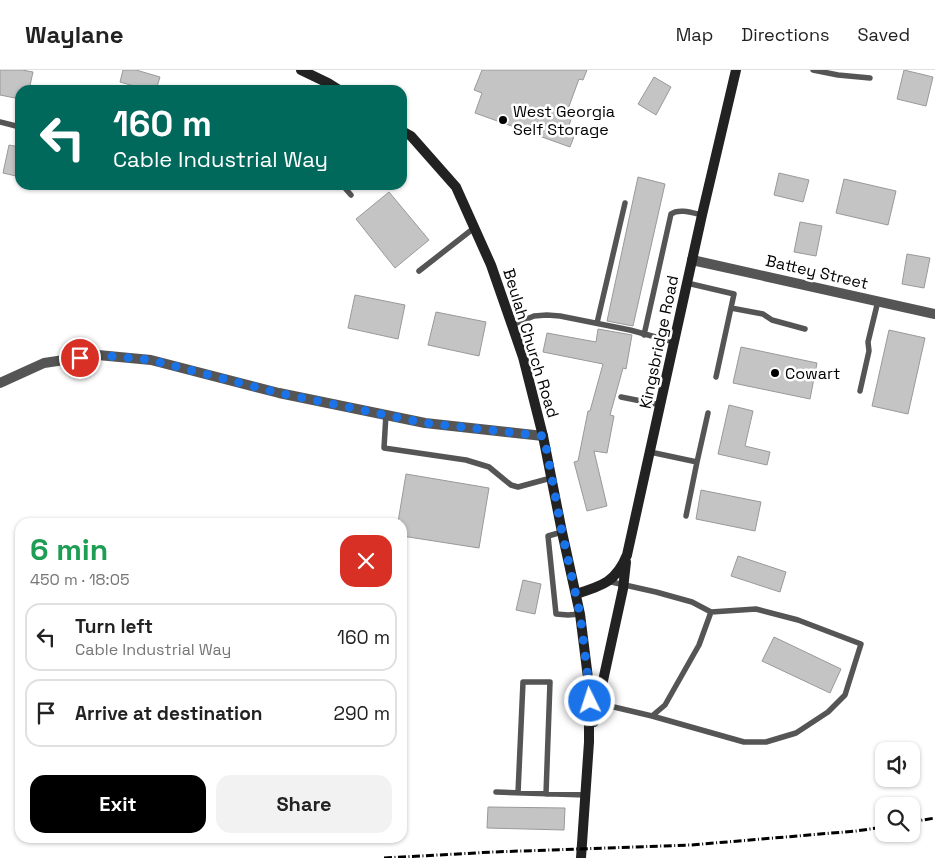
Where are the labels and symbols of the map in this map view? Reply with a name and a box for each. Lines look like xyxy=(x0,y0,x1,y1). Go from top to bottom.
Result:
place label: West Georgia Self Storage xyxy=(513,101,615,140)
marker: West Georgia Self Storage xyxy=(497,114,509,126)
street label: Battey Street xyxy=(764,250,870,294)
street label: Beulah Church Road xyxy=(498,266,564,420)
street label: Kingsbridge Road xyxy=(635,273,683,411)
pin xyxy=(59,337,101,379)
place label: Cowart xyxy=(785,363,840,384)
marker: Cowart xyxy=(769,367,781,379)
position arrow xyxy=(563,674,615,726)

